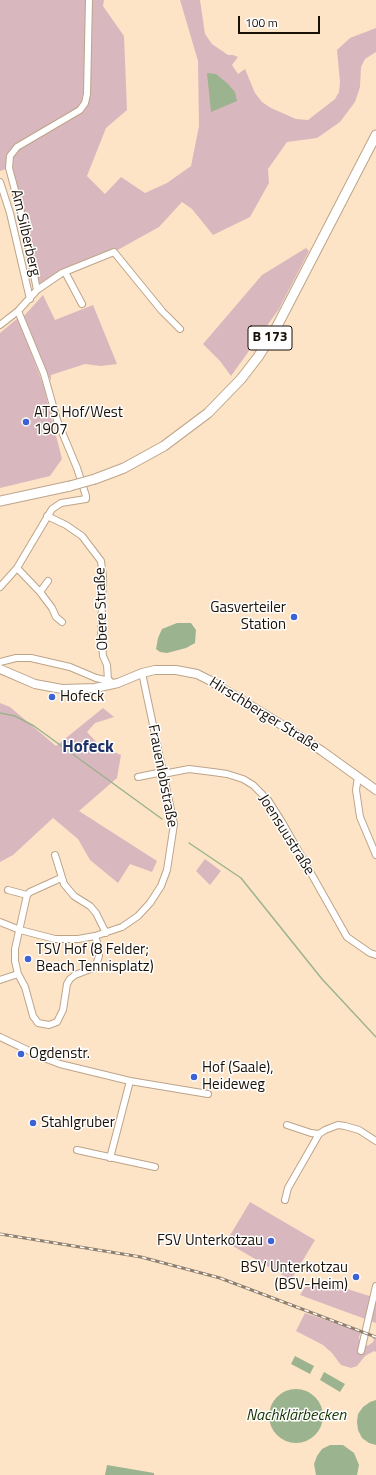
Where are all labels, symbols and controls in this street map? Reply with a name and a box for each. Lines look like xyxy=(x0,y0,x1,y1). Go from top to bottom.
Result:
scale bar xyxy=(240,8,322,34)
text: 100 m xyxy=(245,13,278,32)
street label: Am Silberberg xyxy=(6,188,44,278)
road number: B 173 xyxy=(248,326,292,350)
place label: ATS Hof/West 1907 xyxy=(34,404,123,439)
marker: ATS Hof/West 1907 xyxy=(21,417,31,427)
street label: Obere Straße xyxy=(92,567,112,651)
place label: Gasverteiler Station xyxy=(210,599,286,634)
marker: Gasverteiler Station xyxy=(289,612,299,622)
street label: Hirschberger Straße xyxy=(206,674,322,756)
place label: Hofeck xyxy=(60,688,104,706)
marker: Hofeck xyxy=(47,692,57,702)
street label: Frauenlobstraße xyxy=(143,723,181,829)
district label: Hofeck xyxy=(62,738,114,758)
street label: Joensuustraße xyxy=(254,791,318,879)
place label: TSV Hof (8 Felder; Beach Tennisplatz) xyxy=(36,941,154,976)
marker: TSV Hof (8 Felder; Beach Tennisplatz) xyxy=(23,954,33,964)
place label: Ogdenstr. xyxy=(29,1045,90,1063)
marker: Ogdenstr. xyxy=(16,1049,26,1059)
place label: Hof (Saale), Heideweg xyxy=(202,1059,274,1094)
marker: Hof (Saale), Heideweg xyxy=(189,1072,199,1082)
place label: Stahlgruber xyxy=(41,1114,115,1132)
marker: Stahlgruber xyxy=(28,1118,38,1128)
place label: FSV Unterkotzau xyxy=(157,1232,263,1250)
marker: FSV Unterkotzau xyxy=(266,1236,276,1246)
place label: BSV Unterkotzau (BSV-Heim) xyxy=(241,1259,348,1294)
marker: BSV Unterkotzau (BSV-Heim) xyxy=(351,1272,361,1282)
water label: Nachklärbecken xyxy=(246,1406,346,1426)

